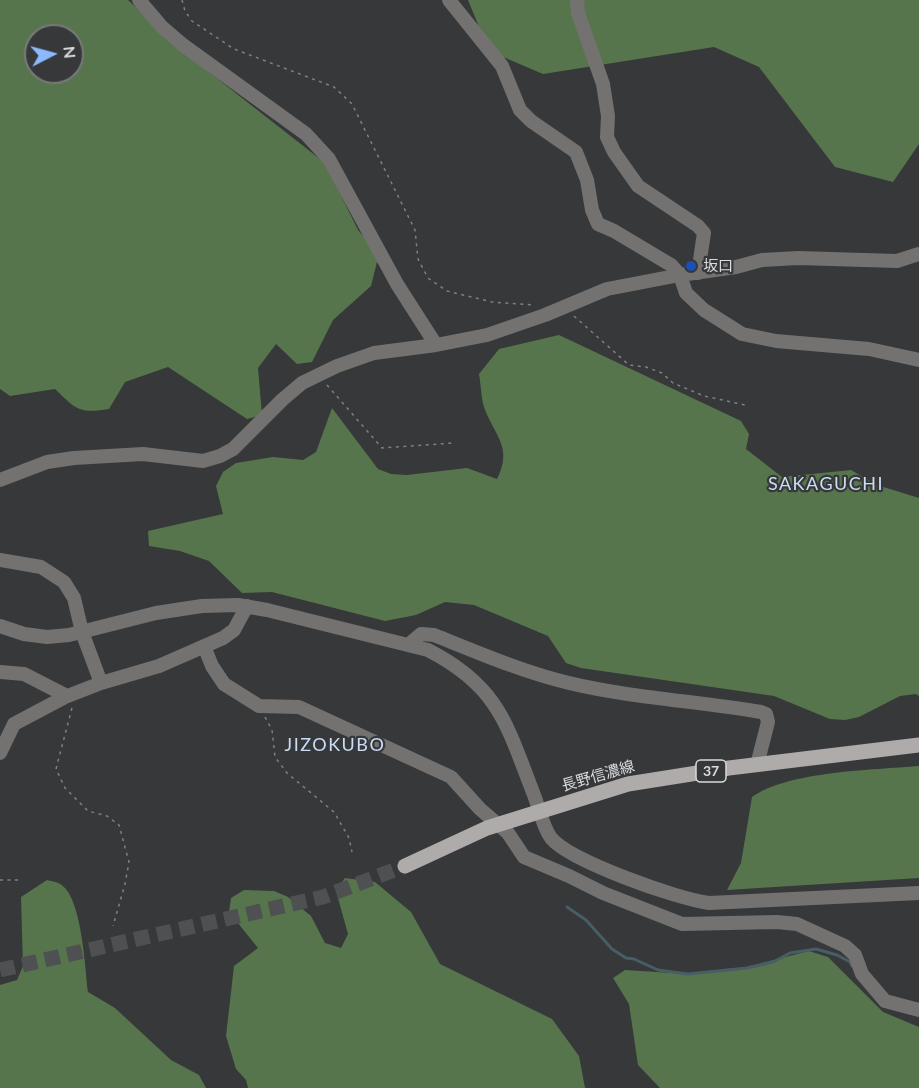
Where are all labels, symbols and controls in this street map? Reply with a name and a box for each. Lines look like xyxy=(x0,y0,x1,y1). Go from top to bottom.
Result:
north arrow xyxy=(24,24,84,84)
text: N xyxy=(60,45,81,59)
place label: 坂口 xyxy=(703,257,733,275)
marker: 坂口 xyxy=(684,259,698,273)
district label: SAKAGUCHI xyxy=(768,473,884,495)
district label: JIZOKUBO xyxy=(285,734,385,756)
street label: 長野信濃線 xyxy=(559,757,637,795)
road number: 37 xyxy=(696,760,726,782)

